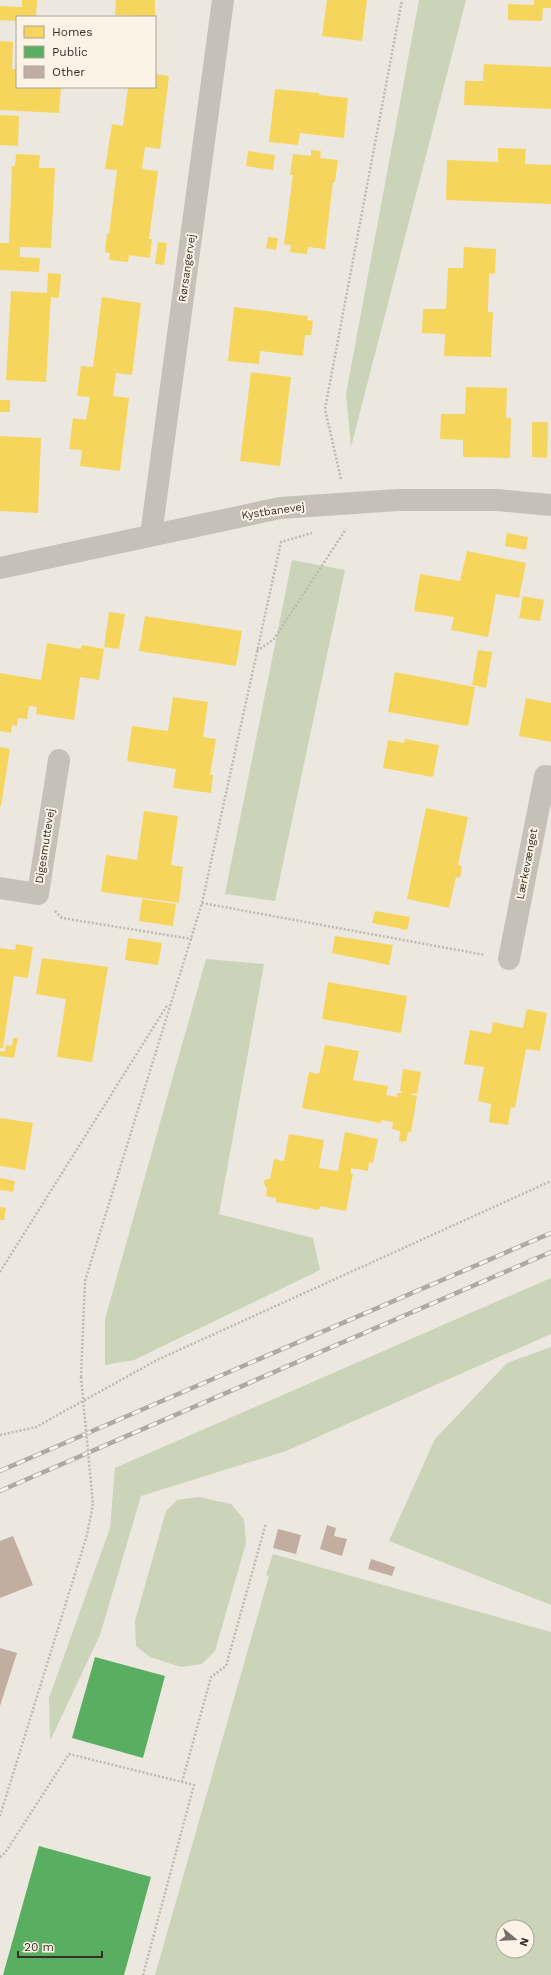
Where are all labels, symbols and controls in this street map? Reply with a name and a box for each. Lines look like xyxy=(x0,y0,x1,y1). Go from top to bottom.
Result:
legend xyxy=(16,16,156,88)
text: Homes xyxy=(52,25,93,39)
text: Public xyxy=(52,45,88,59)
text: Other xyxy=(52,65,85,79)
street label: Rørsangervej xyxy=(176,233,198,303)
street label: Kystbanevej xyxy=(241,500,306,522)
street label: Digesmuttevej xyxy=(33,807,57,884)
street label: Lærkevænget xyxy=(514,827,540,901)
north arrow xyxy=(495,1919,535,1959)
scale bar xyxy=(18,1933,102,1959)
text: N xyxy=(517,1936,531,1948)
text: 20 m xyxy=(24,1940,54,1954)

